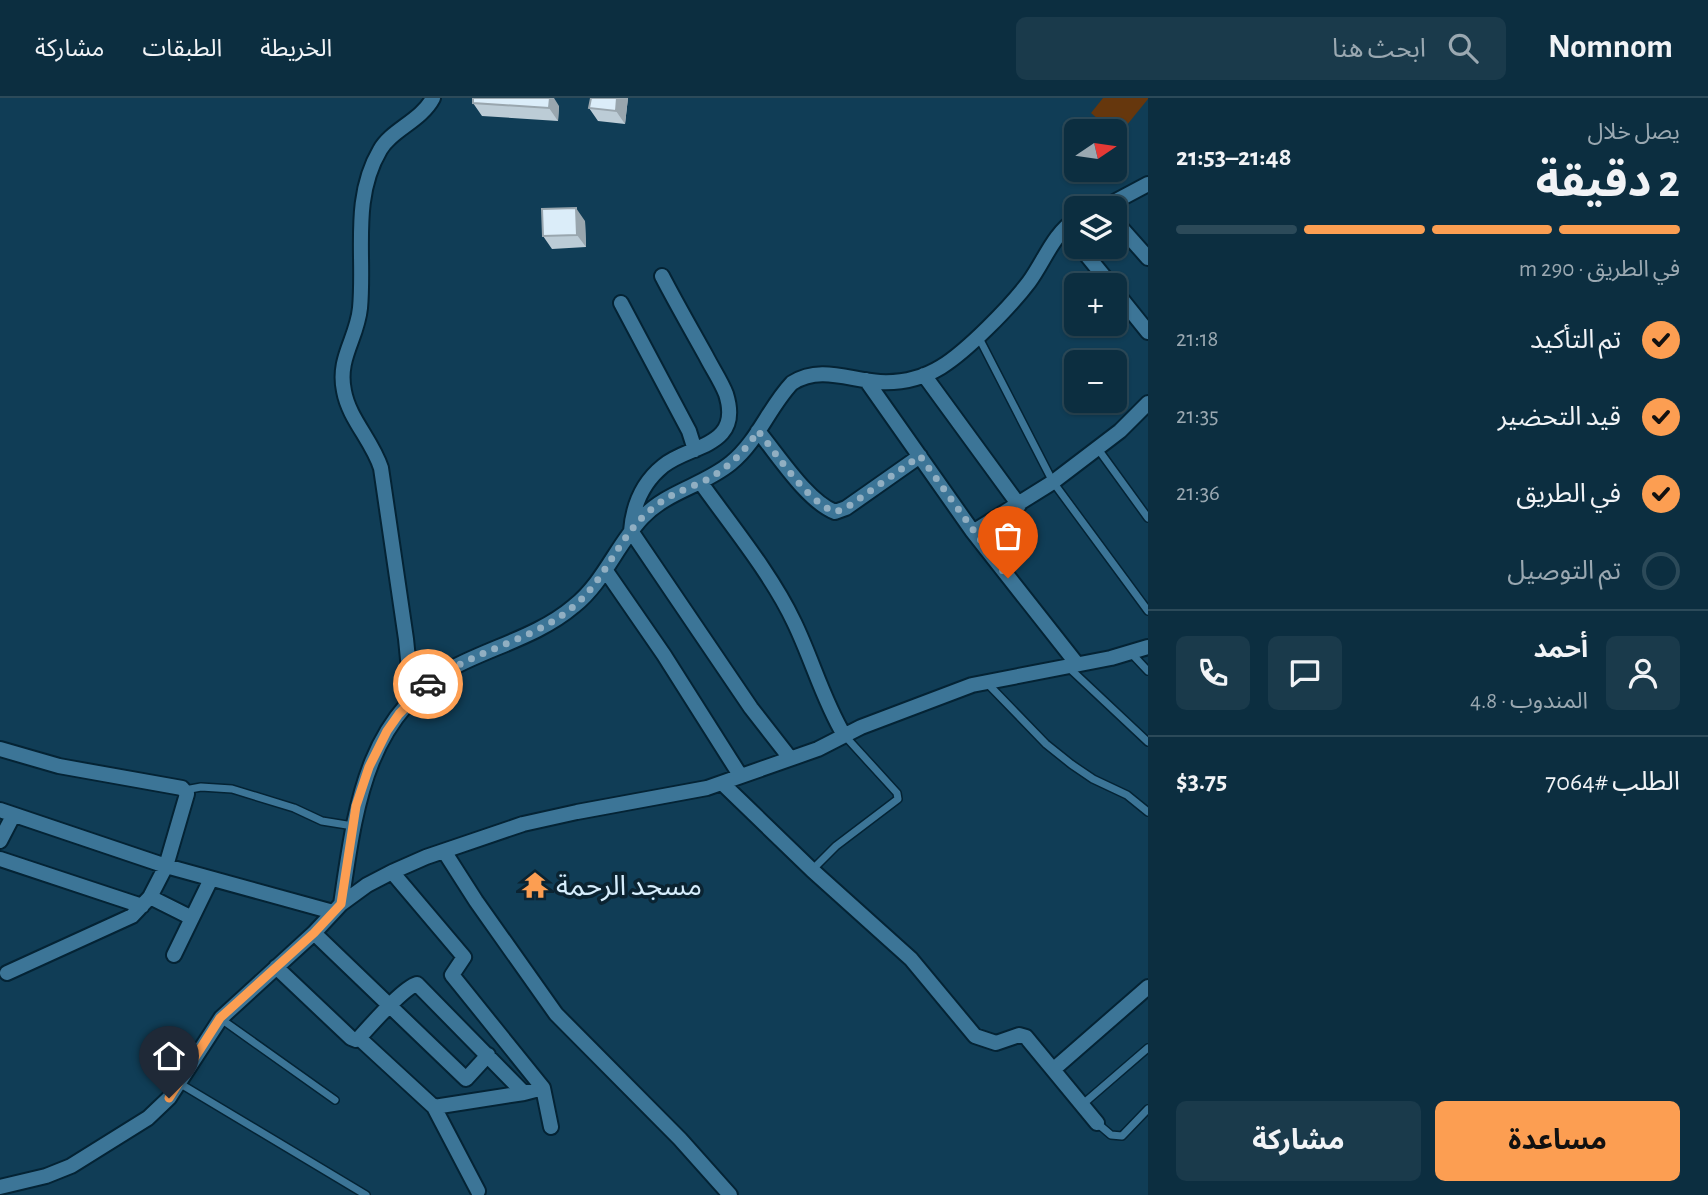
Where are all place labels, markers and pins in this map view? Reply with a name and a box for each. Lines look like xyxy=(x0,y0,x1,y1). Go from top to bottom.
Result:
pin xyxy=(978,506,1038,578)
temple icon: مسجد الرحمة xyxy=(520,870,550,900)
place label: مسجد الرحمة xyxy=(556,873,702,902)
pin xyxy=(139,1026,199,1098)

